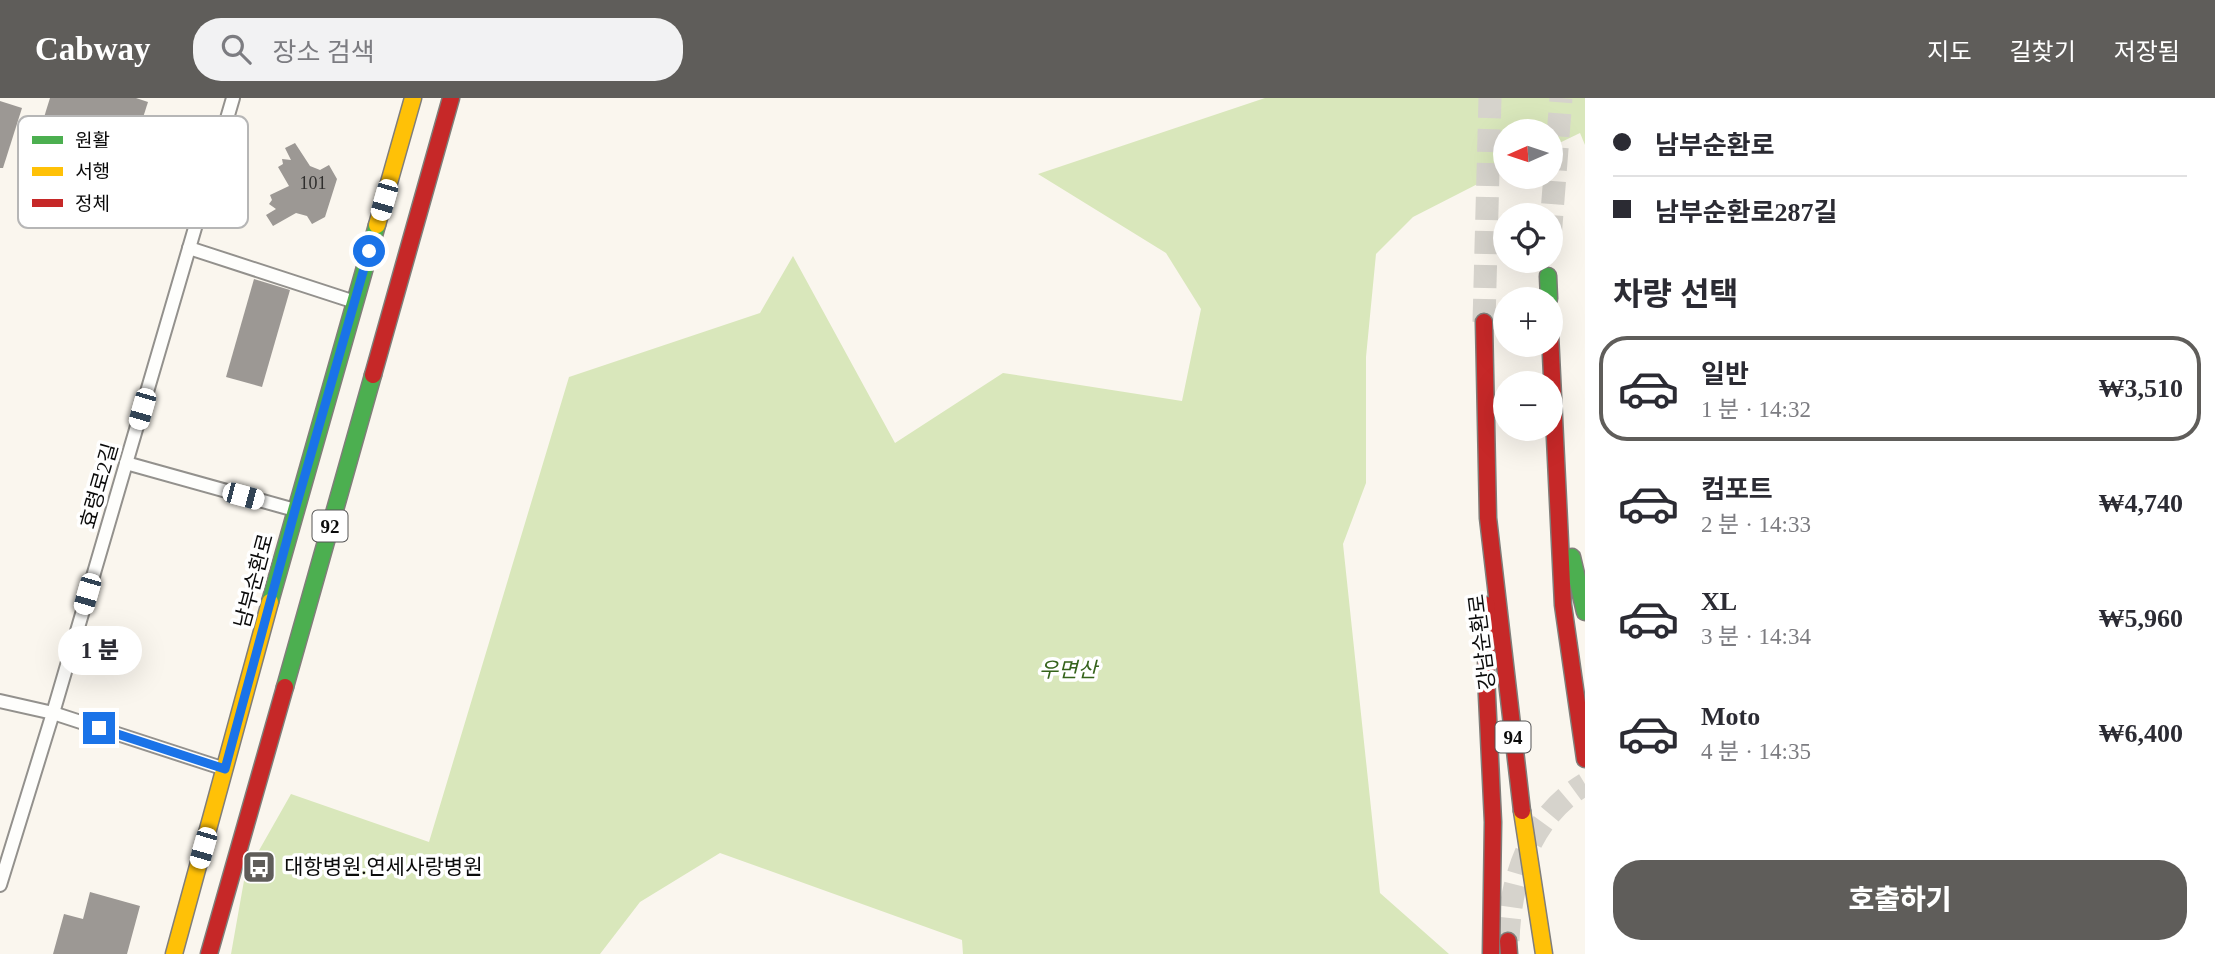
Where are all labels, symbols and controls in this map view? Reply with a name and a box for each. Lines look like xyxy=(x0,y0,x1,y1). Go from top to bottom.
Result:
search box xyxy=(193,18,683,81)
icon: search xyxy=(217,30,255,68)
text: Cabway xyxy=(35,31,151,67)
text: 장소 검색 xyxy=(273,38,375,67)
text: 지도 xyxy=(1927,39,1972,65)
text: 길찾기 xyxy=(2010,39,2076,65)
text: 저장됨 xyxy=(2114,39,2180,65)
legend xyxy=(18,116,248,228)
north arrow xyxy=(1493,119,1563,189)
map controls xyxy=(1493,119,1563,441)
text: 원활 xyxy=(75,130,110,151)
text: 남부순환로 xyxy=(1655,131,1775,160)
text: 서행 xyxy=(75,161,110,182)
house number: 101 xyxy=(300,173,327,193)
car xyxy=(369,177,400,223)
text: 정체 xyxy=(75,193,110,214)
text: 남부순환로287길 xyxy=(1655,198,1838,227)
button: locate xyxy=(1493,203,1563,273)
route start xyxy=(353,235,385,267)
text: 차량 선택 xyxy=(1613,276,1739,312)
button: + xyxy=(1493,287,1563,357)
icon: car xyxy=(1617,357,1680,420)
text: 일반 xyxy=(1701,360,1749,389)
button: − xyxy=(1493,371,1563,441)
text: ₩3,510 xyxy=(2099,374,2183,403)
car xyxy=(127,386,158,432)
text: 1 분 · 14:32 xyxy=(1701,397,1811,422)
street label: 효령로2길 xyxy=(75,441,123,531)
icon: car xyxy=(1617,472,1680,535)
text: 컴포트 xyxy=(1701,475,1773,504)
car xyxy=(220,480,267,512)
text: ₩4,740 xyxy=(2099,489,2183,518)
road number: 92 xyxy=(312,510,348,542)
text: 2 분 · 14:33 xyxy=(1701,512,1811,537)
street label: 남부순환로 xyxy=(230,531,278,631)
car xyxy=(72,571,103,617)
icon: car xyxy=(1617,587,1680,650)
text: XL xyxy=(1701,587,1737,616)
street label: 강남순환로 xyxy=(1464,593,1500,691)
text: ₩5,960 xyxy=(2099,604,2183,633)
text: 3 분 · 14:34 xyxy=(1701,624,1811,649)
callout: 1 분 xyxy=(57,626,141,676)
text: 1 분 xyxy=(81,638,119,663)
park label: 우면산 xyxy=(1039,658,1100,682)
icon: car xyxy=(1617,702,1680,765)
text: Moto xyxy=(1701,702,1760,731)
route end xyxy=(83,712,115,744)
text: ₩6,400 xyxy=(2099,719,2183,748)
road number: 94 xyxy=(1496,722,1530,752)
text: 4 분 · 14:35 xyxy=(1701,739,1811,764)
car xyxy=(188,825,219,871)
bus stop icon: 대항병원.연세사랑병원 xyxy=(240,848,278,886)
place label: 대항병원.연세사랑병원 xyxy=(284,855,482,879)
button: 호출하기 xyxy=(1613,860,2187,940)

